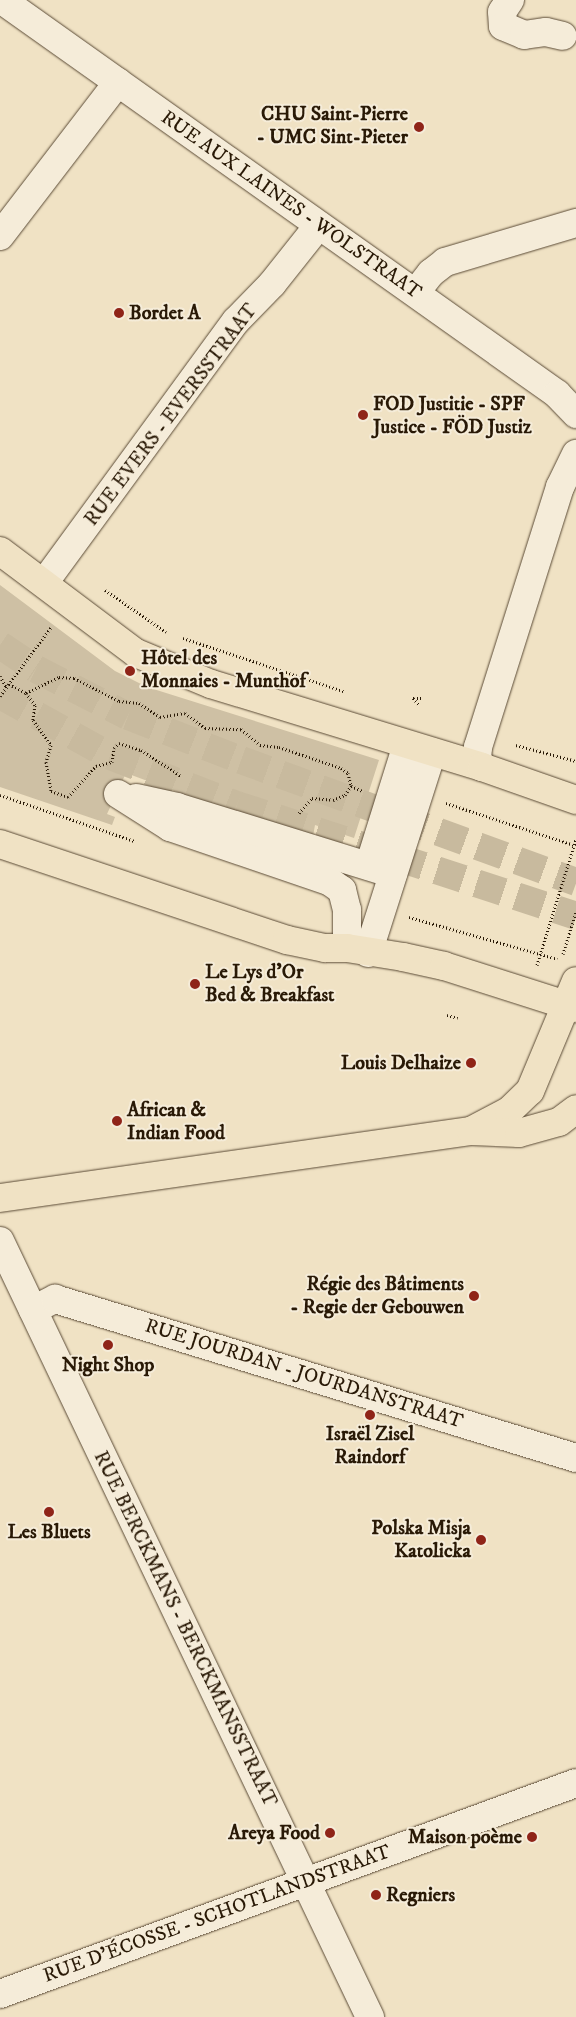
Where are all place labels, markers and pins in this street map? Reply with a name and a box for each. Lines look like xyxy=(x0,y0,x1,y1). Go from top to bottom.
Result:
place label: CHU Saint-Pierre - UMC Sint-Pieter xyxy=(257,103,408,150)
marker: CHU Saint-Pierre - UMC Sint-Pieter xyxy=(412,120,426,134)
place label: Bordet A xyxy=(129,301,200,325)
marker: Bordet A xyxy=(113,307,125,319)
place label: FOD Justitie - SPF Justice - FÖD Justiz xyxy=(373,392,532,439)
marker: FOD Justitie - SPF Justice - FÖD Justiz xyxy=(357,409,369,421)
place label: Hôtel des Monnaies - Munthof xyxy=(141,647,306,694)
marker: Hôtel des Monnaies - Munthof xyxy=(123,664,137,678)
place label: Le Lys d'Or Bed & Breakfast xyxy=(205,960,335,1007)
marker: Le Lys d'Or Bed & Breakfast xyxy=(189,978,201,990)
place label: Louis Delhaize xyxy=(341,1051,461,1075)
marker: Louis Delhaize xyxy=(465,1057,477,1069)
place label: African & Indian Food xyxy=(127,1098,225,1145)
marker: African & Indian Food xyxy=(111,1115,123,1127)
place label: Régie des Bâtiments - Regie der Gebouwen xyxy=(290,1272,464,1319)
marker: Régie des Bâtiments - Regie der Gebouwen xyxy=(468,1290,480,1302)
marker: Night Shop xyxy=(102,1339,114,1351)
place label: Night Shop xyxy=(62,1353,154,1377)
marker: Israël Zisel Raindorf xyxy=(364,1409,376,1421)
place label: Israël Zisel Raindorf xyxy=(326,1423,414,1470)
marker: Les Bluets xyxy=(43,1506,55,1518)
place label: Polska Misja Katolicka xyxy=(371,1516,471,1563)
place label: Les Bluets xyxy=(7,1520,91,1544)
marker: Polska Misja Katolicka xyxy=(475,1534,487,1546)
place label: Areya Food xyxy=(228,1821,320,1845)
place label: Maison poème xyxy=(408,1825,522,1849)
marker: Areya Food xyxy=(324,1827,336,1839)
marker: Maison poème xyxy=(526,1831,538,1843)
place label: Regniers xyxy=(386,1883,455,1907)
marker: Regniers xyxy=(370,1889,382,1901)

